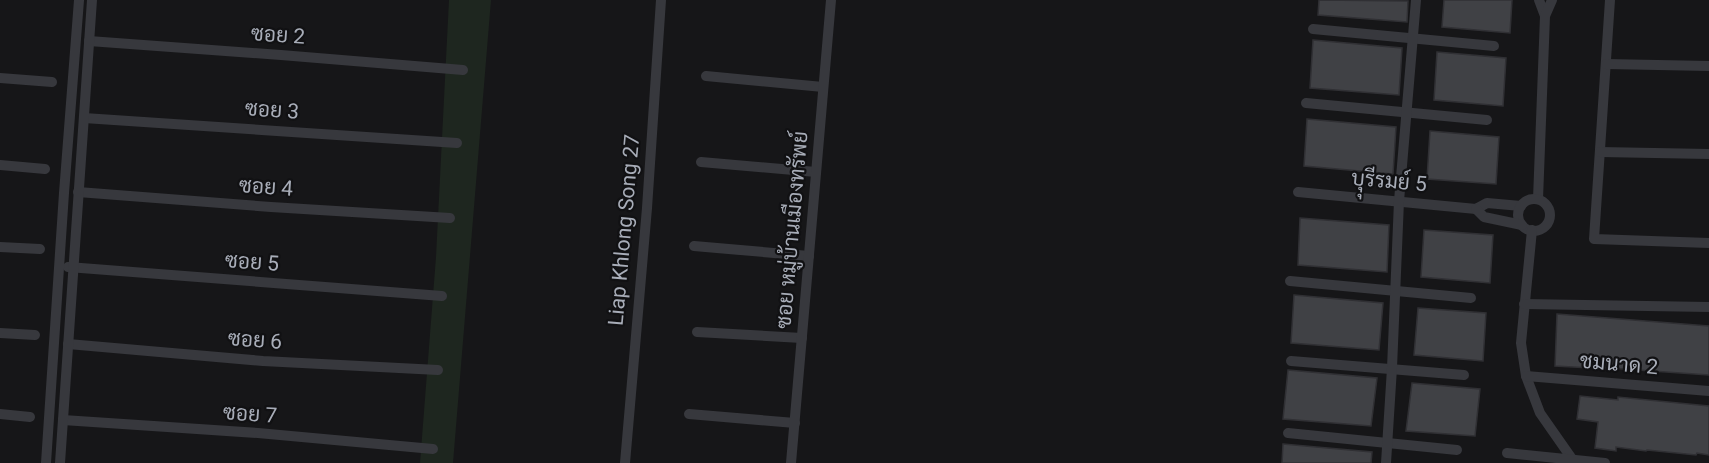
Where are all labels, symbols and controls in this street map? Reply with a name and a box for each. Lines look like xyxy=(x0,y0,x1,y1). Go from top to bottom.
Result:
street label: ซอย 2 xyxy=(250,21,306,49)
street label: ซอย 3 xyxy=(244,96,300,124)
street label: ซอย หมู่บ้านเมืองทรัพย์ xyxy=(769,130,816,330)
street label: Liap Khlong Song 27 xyxy=(604,133,644,327)
street label: บุุรีรมย์ 5 xyxy=(1349,164,1428,205)
street label: ซอย 4 xyxy=(238,173,294,201)
street label: ซอย 5 xyxy=(224,248,280,276)
street label: ซอย 6 xyxy=(227,326,283,354)
street label: ชมนาด 2 xyxy=(1579,349,1659,379)
street label: ซอย 7 xyxy=(222,400,278,428)

